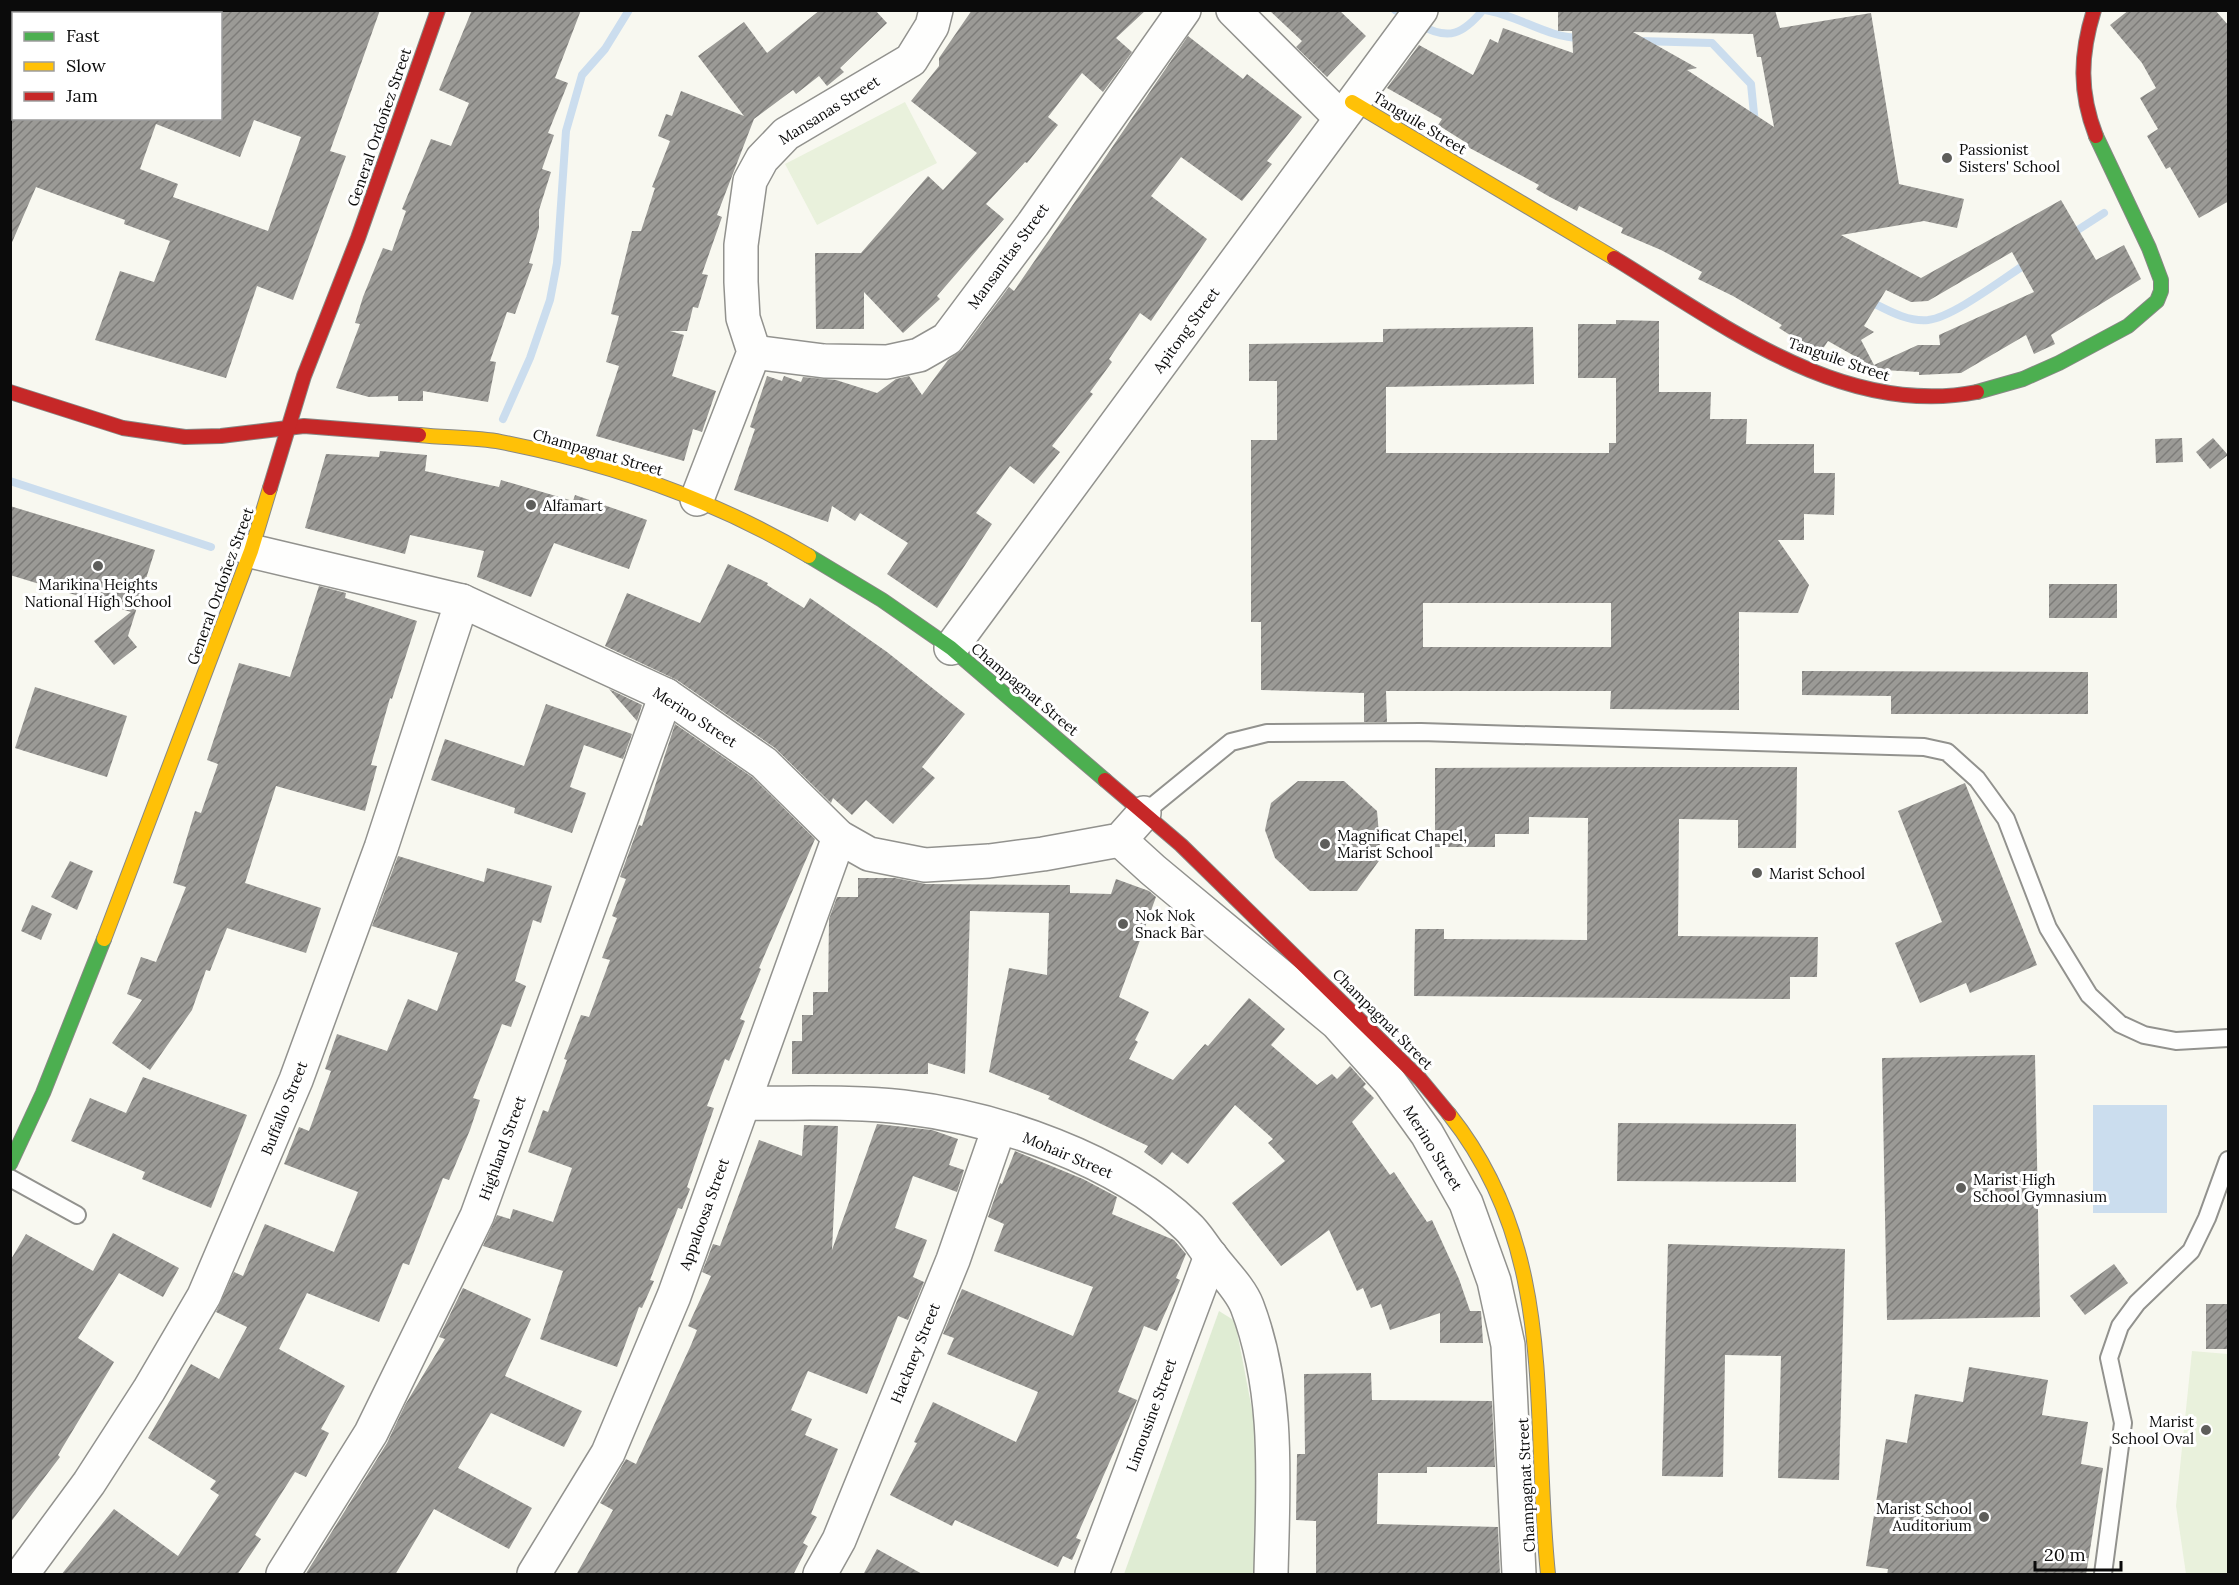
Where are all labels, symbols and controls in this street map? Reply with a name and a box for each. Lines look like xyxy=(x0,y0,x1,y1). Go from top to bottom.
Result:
legend xyxy=(12,12,222,120)
text: Fast xyxy=(66,24,100,47)
street label: General Ordoñez Street xyxy=(343,45,415,209)
text: Slow xyxy=(66,54,106,77)
street label: Mansanas Street xyxy=(775,71,883,149)
text: Jam xyxy=(65,84,98,107)
street label: Tanguile Street xyxy=(1370,87,1471,159)
place label: Passionist Sisters' School xyxy=(1959,140,2060,176)
marker: Passionist Sisters' School xyxy=(1940,151,1954,165)
street label: Mansanitas Street xyxy=(963,199,1053,312)
street label: Apitong Street xyxy=(1148,283,1224,377)
street label: Tanguile Street xyxy=(1786,333,1892,385)
street label: Champagnat Street xyxy=(531,424,666,480)
place label: Alfamart xyxy=(542,496,603,515)
marker: Alfamart xyxy=(524,498,538,512)
street label: General Ordoñez Street xyxy=(183,504,257,667)
marker: Marikina Heights National High School xyxy=(91,559,105,573)
place label: Marikina Heights National High School xyxy=(24,575,172,611)
street label: Champagnat Street xyxy=(967,638,1083,740)
street label: Merino Street xyxy=(649,683,741,751)
place label: Magnificat Chapel, Marist School xyxy=(1337,826,1467,862)
marker: Magnificat Chapel, Marist School xyxy=(1318,837,1332,851)
place label: Marist School xyxy=(1769,864,1865,883)
marker: Marist School xyxy=(1750,866,1764,880)
place label: Nok Nok Snack Bar xyxy=(1135,906,1204,942)
marker: Nok Nok Snack Bar xyxy=(1116,917,1130,931)
street label: Champagnat Street xyxy=(1329,965,1437,1073)
street label: Buffallo Street xyxy=(257,1058,312,1158)
street label: Highland Street xyxy=(474,1093,530,1203)
street label: Merino Street xyxy=(1399,1102,1467,1194)
street label: Mohair Street xyxy=(1020,1127,1116,1183)
street label: Appaloosa Street xyxy=(675,1155,733,1274)
place label: Marist High School Gymnasium xyxy=(1973,1170,2107,1206)
marker: Marist High School Gymnasium xyxy=(1954,1181,1968,1195)
street label: Hackney Street xyxy=(886,1300,944,1406)
street label: Limousine Street xyxy=(1122,1356,1180,1474)
place label: Marist School Oval xyxy=(2112,1412,2194,1448)
street label: Champagnat Street xyxy=(1513,1417,1539,1553)
marker: Marist School Oval xyxy=(2199,1423,2213,1437)
place label: Marist School Auditorium xyxy=(1876,1499,1972,1535)
marker: Marist School Auditorium xyxy=(1977,1510,1991,1524)
scale bar xyxy=(2035,1534,2120,1572)
text: 20 m xyxy=(2044,1543,2086,1566)

